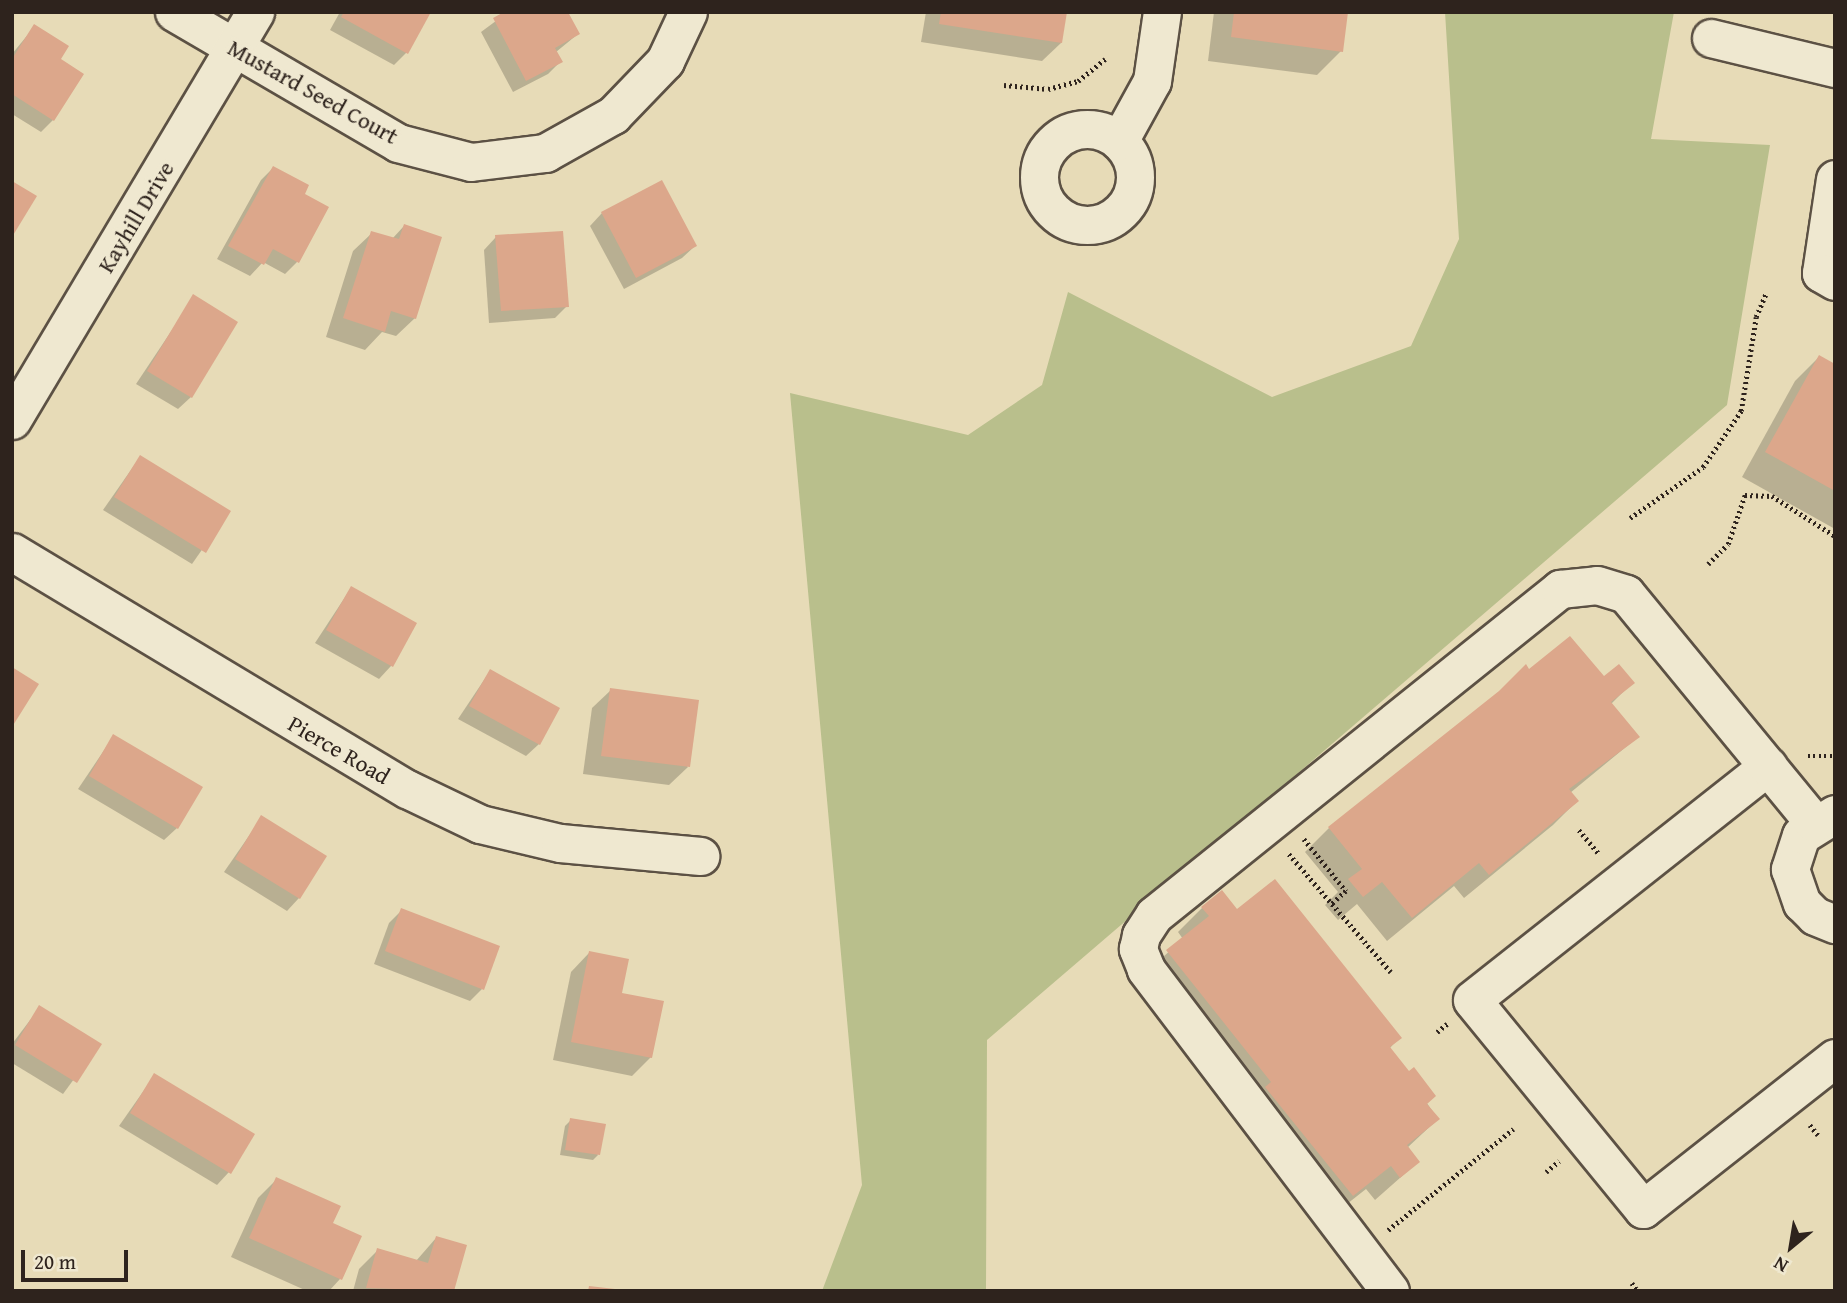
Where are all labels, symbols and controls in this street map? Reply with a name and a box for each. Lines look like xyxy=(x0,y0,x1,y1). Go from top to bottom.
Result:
street label: Mustard Seed Court xyxy=(223,34,403,150)
street label: Kayhill Drive xyxy=(92,156,180,278)
street label: Pierce Road xyxy=(283,710,395,790)
north arrow xyxy=(1756,1212,1826,1282)
scale bar xyxy=(24,1236,131,1280)
text: 20 m xyxy=(34,1246,76,1277)
text: N xyxy=(1768,1250,1793,1280)

